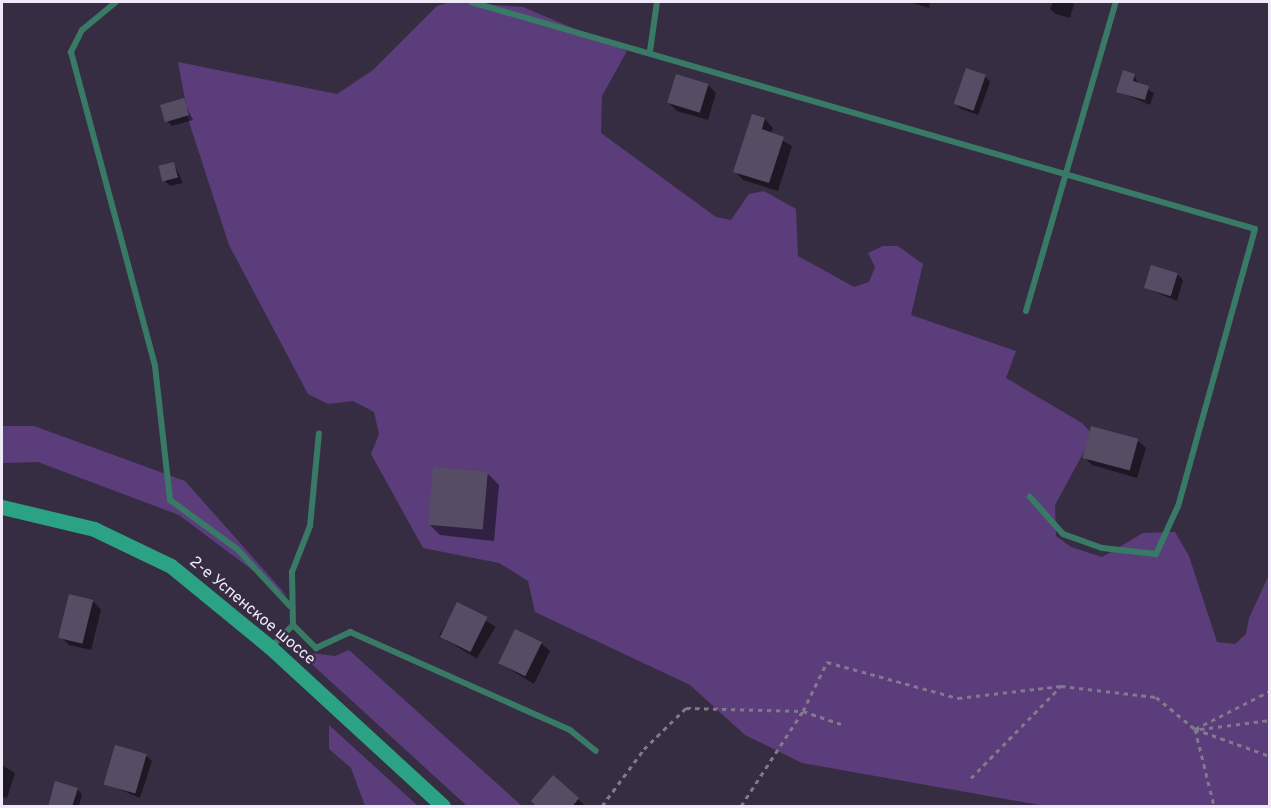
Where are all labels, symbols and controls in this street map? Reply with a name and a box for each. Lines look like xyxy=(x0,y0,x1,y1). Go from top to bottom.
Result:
street label: 2-е Успенское шоссе xyxy=(185,553,319,669)

